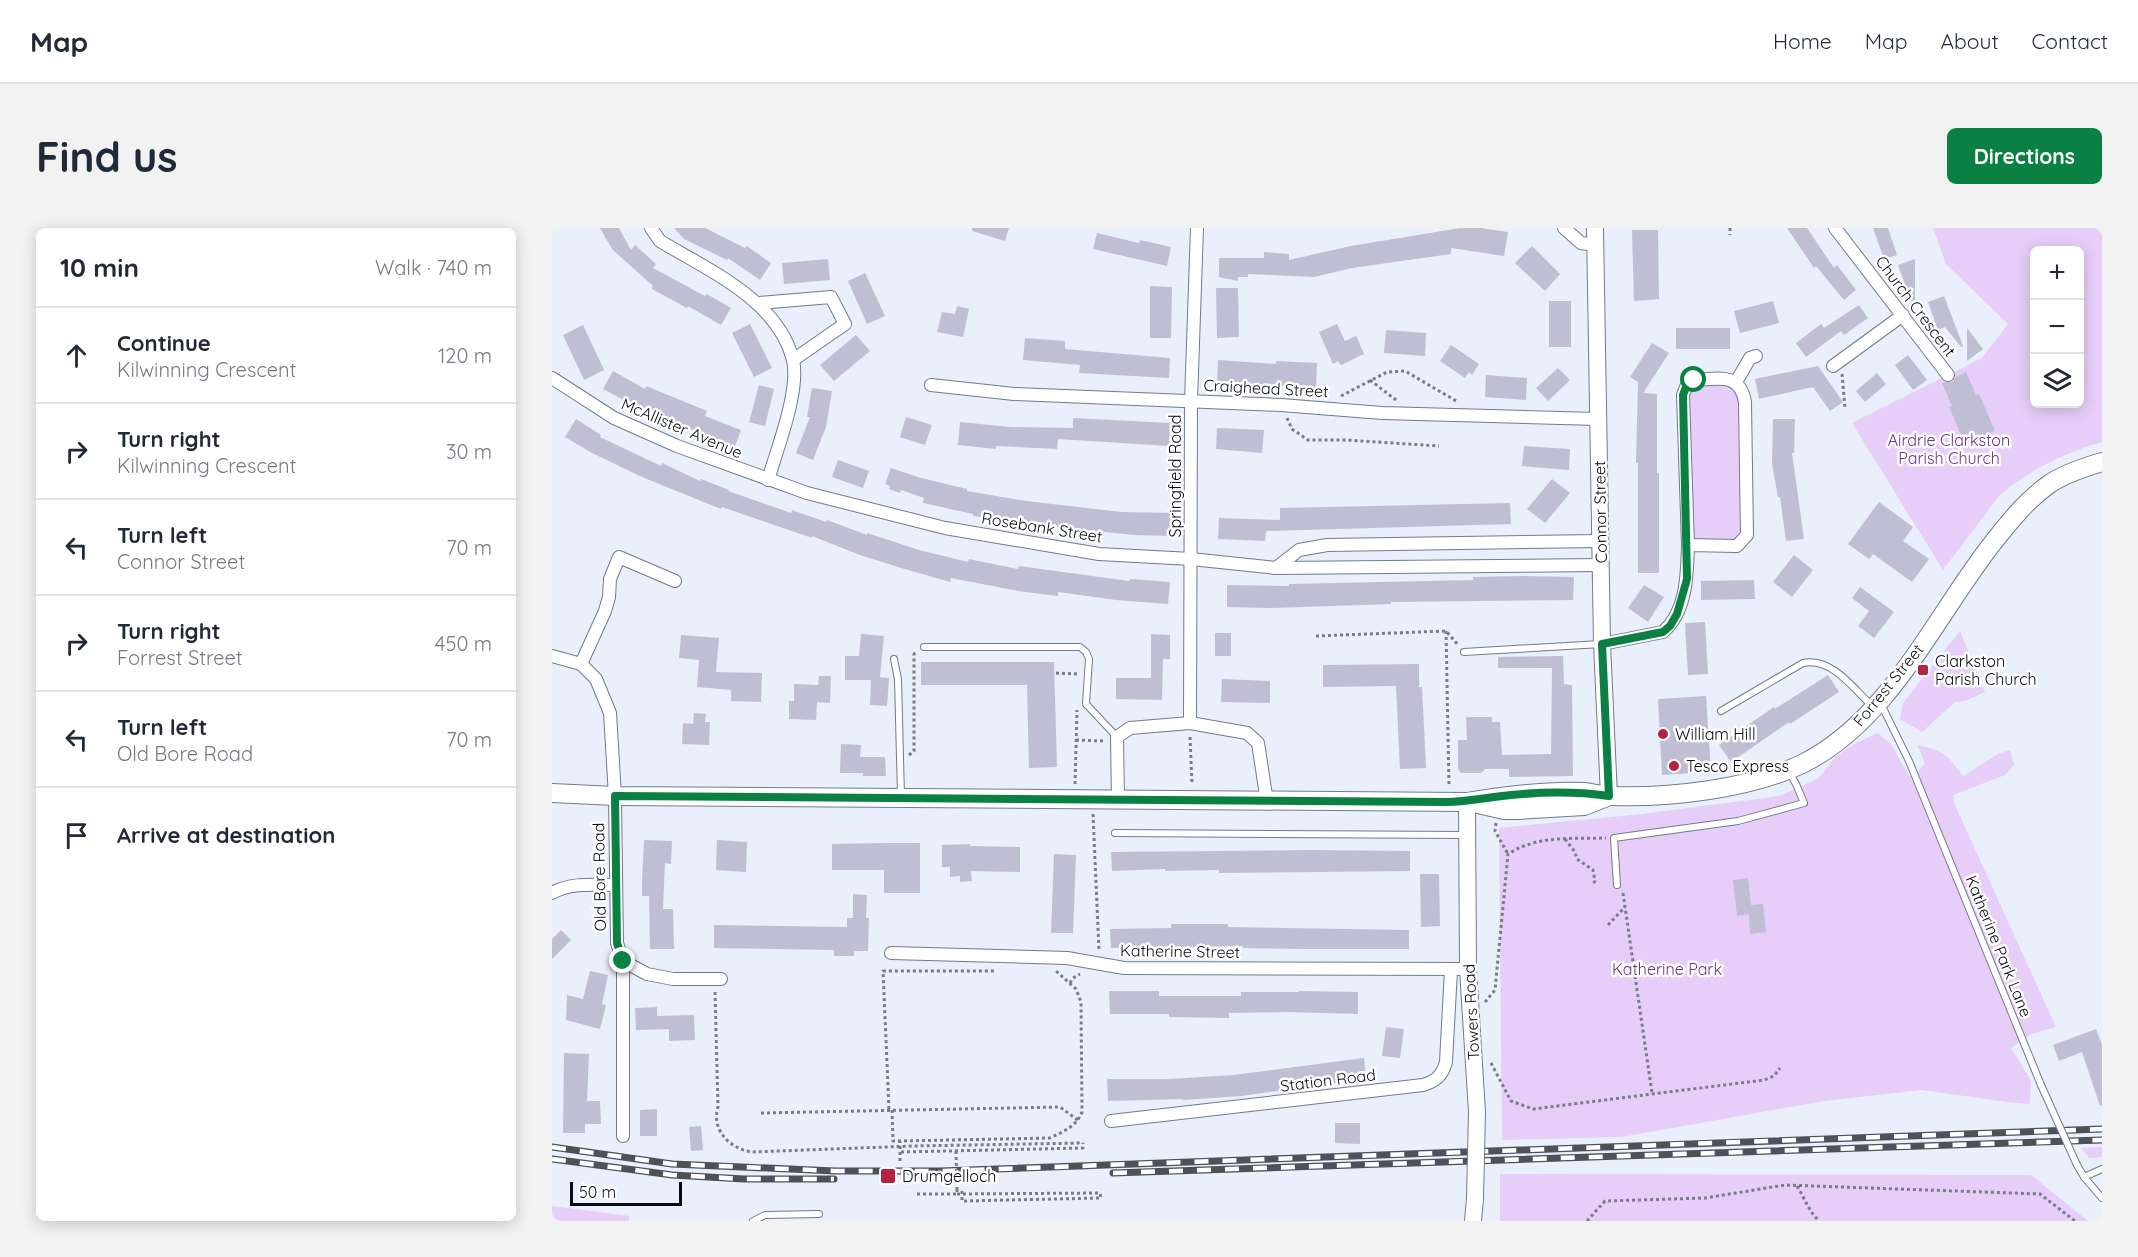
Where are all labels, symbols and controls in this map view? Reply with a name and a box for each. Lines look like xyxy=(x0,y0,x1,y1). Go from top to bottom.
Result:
text: Map xyxy=(30,24,88,59)
text: Home xyxy=(1773,28,1832,54)
text: Map xyxy=(1865,28,1908,54)
text: About xyxy=(1941,28,1999,54)
text: Contact xyxy=(2032,28,2108,54)
button: Directions xyxy=(1947,128,2102,184)
text: Find us xyxy=(36,130,178,183)
map controls xyxy=(2030,246,2084,408)
button: + xyxy=(2030,246,2084,300)
text: 10 min xyxy=(60,251,139,284)
street label: Church Crescent xyxy=(1872,252,1960,360)
text: Walk · 740 m xyxy=(375,255,492,280)
button: − xyxy=(2030,300,2084,354)
text: Continue xyxy=(117,329,211,357)
icon: ahead xyxy=(60,339,93,372)
text: 120 m xyxy=(438,343,492,368)
button: layers xyxy=(2030,354,2084,408)
text: Kilwinning Crescent xyxy=(117,357,296,382)
route start xyxy=(1680,366,1706,392)
street label: Craighead Street xyxy=(1203,375,1329,401)
street label: McAllister Avenue xyxy=(618,393,746,463)
street label: Springfield Road xyxy=(1165,415,1185,538)
text: Turn right xyxy=(117,425,221,453)
park label: Airdrie Clarkston Parish Church xyxy=(1888,430,2010,468)
icon: right xyxy=(60,435,93,468)
text: 30 m xyxy=(446,439,492,464)
text: Kilwinning Crescent xyxy=(117,453,296,478)
street label: Connor Street xyxy=(1589,461,1611,563)
street label: Rosebank Street xyxy=(980,508,1104,546)
text: Turn left xyxy=(117,521,207,549)
icon: left xyxy=(60,531,93,564)
text: 70 m xyxy=(446,535,492,560)
text: Connor Street xyxy=(117,549,245,574)
text: Turn right xyxy=(117,617,221,645)
icon: right xyxy=(60,627,93,660)
text: 450 m xyxy=(435,631,492,656)
street label: Forrest Street xyxy=(1849,640,1927,730)
text: Forrest Street xyxy=(117,645,243,670)
place label: Clarkston Parish Church xyxy=(1935,651,2037,689)
marker: Clarkston Parish Church xyxy=(1916,663,1930,677)
text: Turn left xyxy=(117,713,207,741)
icon: left xyxy=(60,723,93,756)
place label: William Hill xyxy=(1675,724,1756,744)
text: 70 m xyxy=(446,727,492,752)
marker: William Hill xyxy=(1656,727,1670,741)
text: Old Bore Road xyxy=(117,741,253,766)
place label: Tesco Express xyxy=(1686,756,1789,776)
marker: Tesco Express xyxy=(1667,759,1681,773)
icon: arrive xyxy=(60,819,93,852)
text: Arrive at destination xyxy=(117,821,335,849)
street label: Old Bore Road xyxy=(588,822,610,932)
street label: Katherine Park Lane xyxy=(1961,872,2037,1020)
street label: Katherine Street xyxy=(1120,940,1240,962)
route end xyxy=(609,947,635,973)
park label: Katherine Park xyxy=(1612,959,1722,979)
street label: Towers Road xyxy=(1458,963,1484,1061)
street label: Station Road xyxy=(1279,1064,1377,1096)
place label: Drumgelloch xyxy=(902,1166,996,1186)
marker: Drumgelloch xyxy=(879,1167,897,1185)
scale bar xyxy=(570,1179,682,1206)
text: 50 m xyxy=(579,1182,616,1202)

